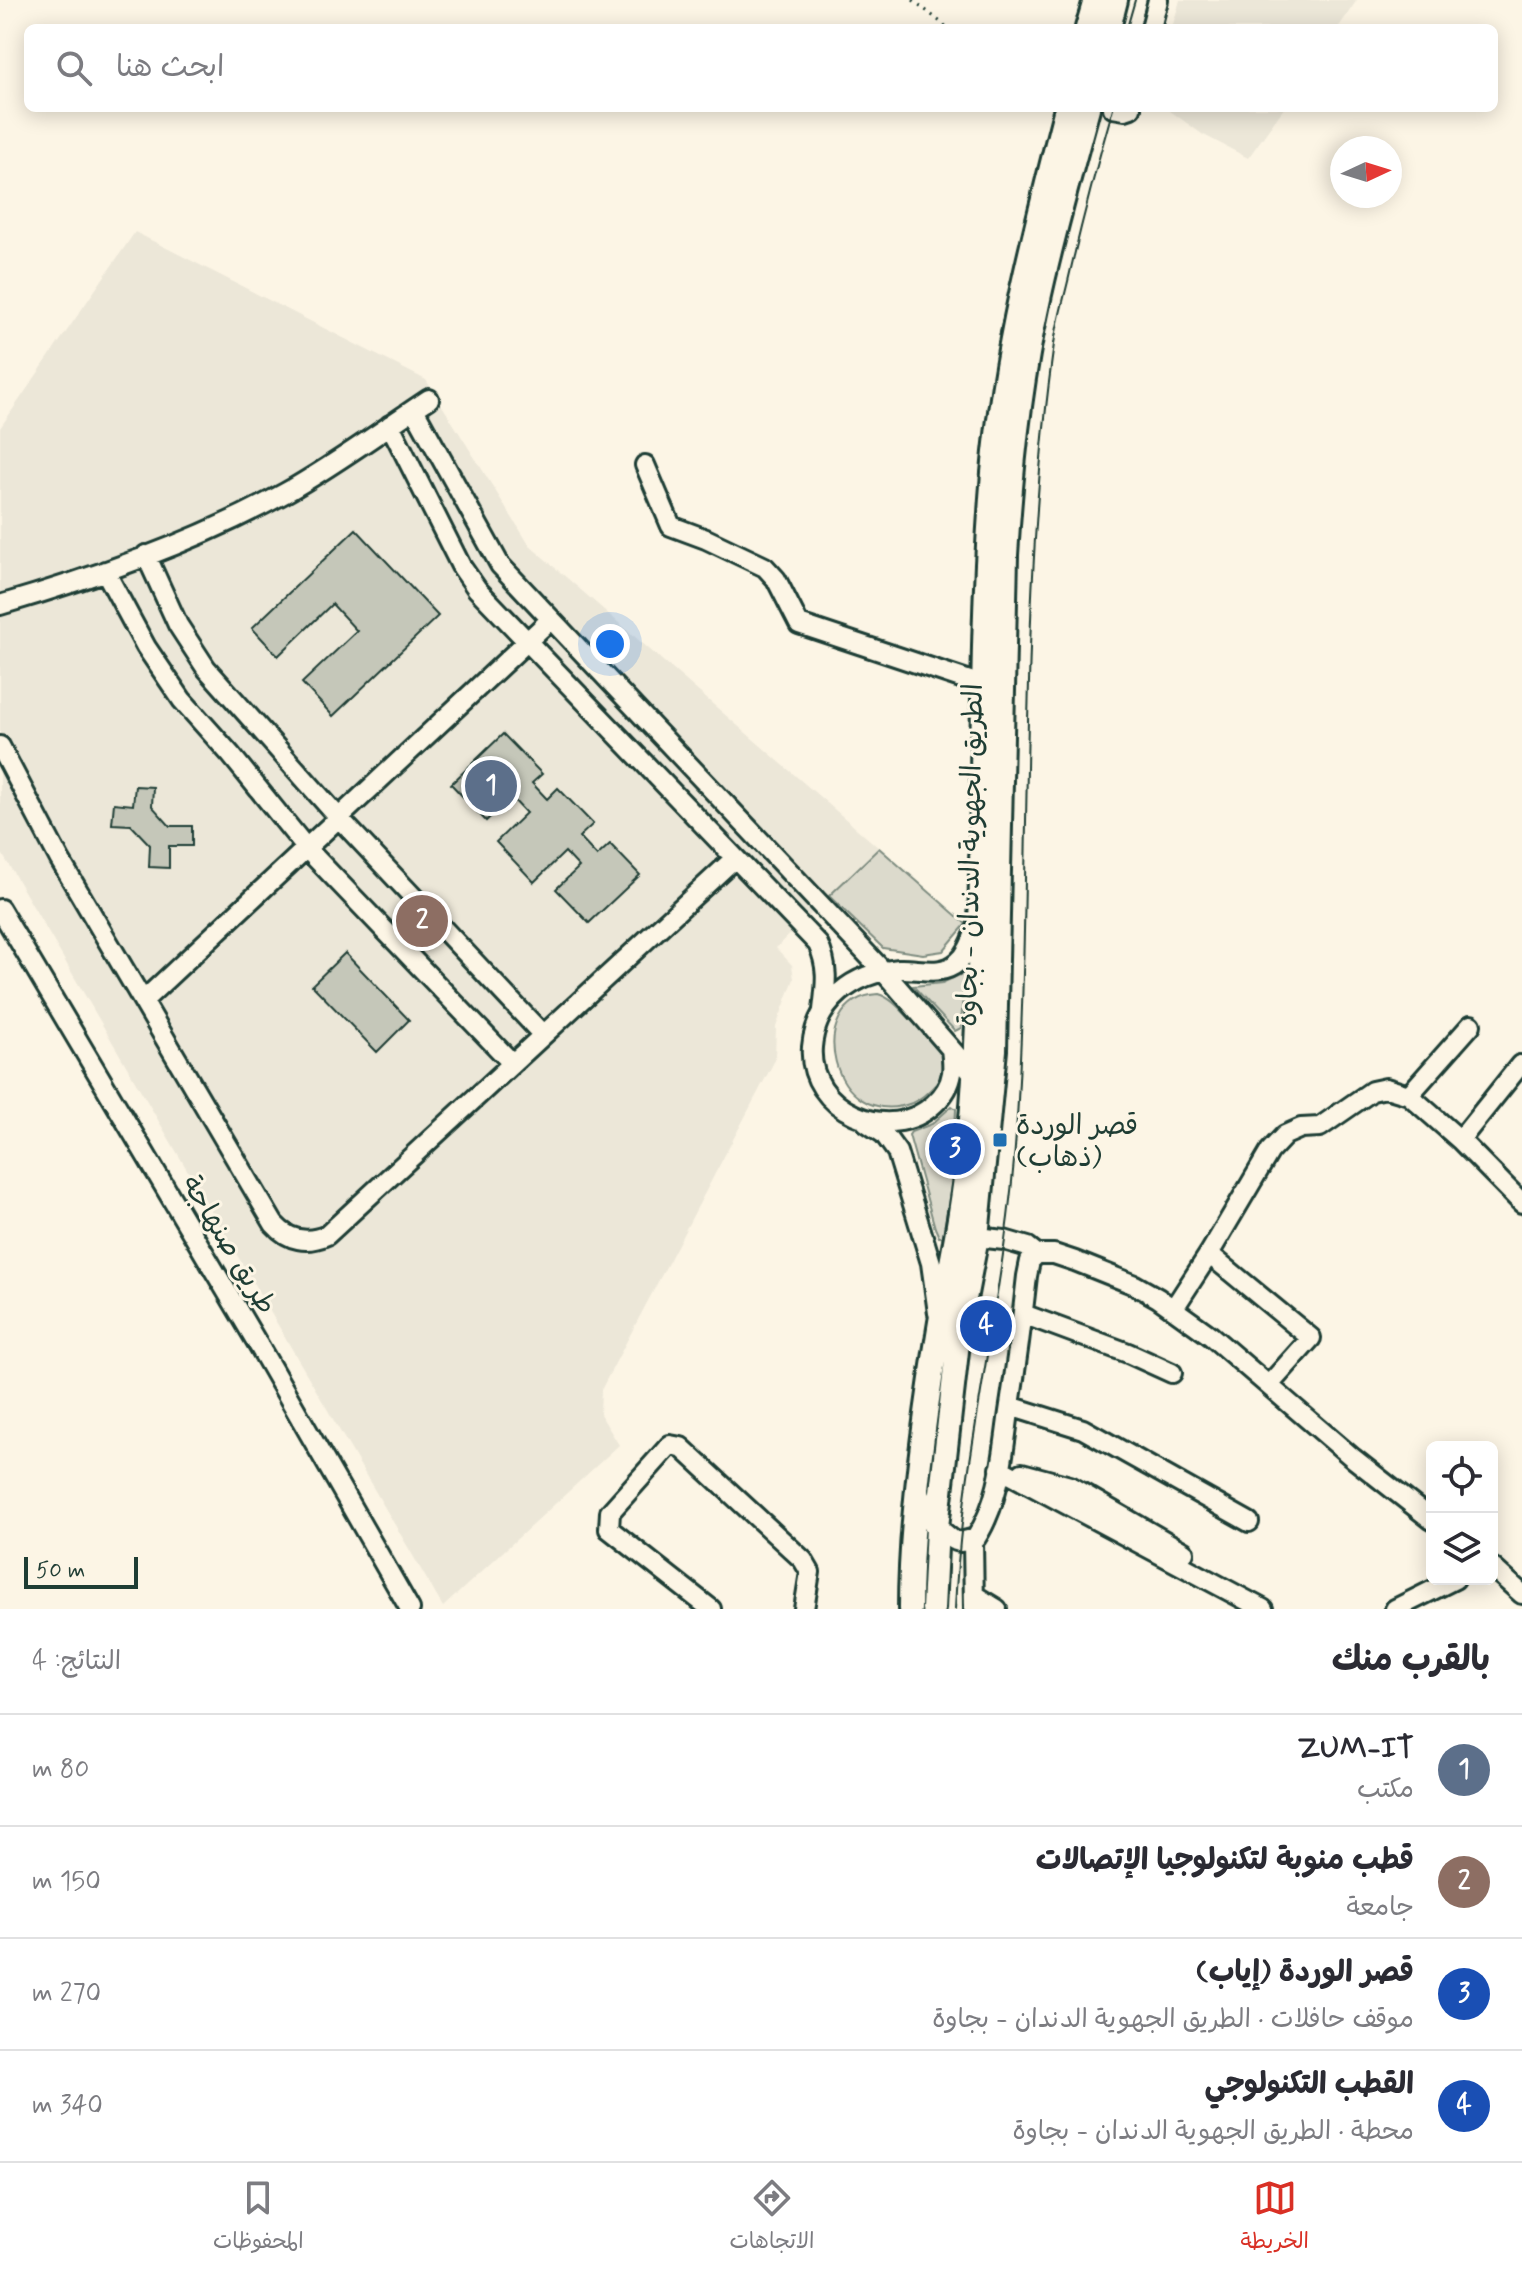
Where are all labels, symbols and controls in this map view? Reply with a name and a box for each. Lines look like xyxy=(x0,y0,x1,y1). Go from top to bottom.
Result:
search box xyxy=(24,24,1498,112)
icon: search xyxy=(52,46,96,90)
text: ابحث هنا xyxy=(116,48,224,87)
north arrow xyxy=(1330,136,1402,208)
your location xyxy=(590,624,630,664)
street label: الطريق الجهوية الدندان - بجاوة xyxy=(950,683,993,1027)
pin: 1 xyxy=(465,756,517,816)
pin: 2 xyxy=(396,891,448,951)
place label: قصر الوردة (ذهاب) xyxy=(1016,1108,1138,1177)
pin: 3 xyxy=(929,1119,981,1179)
marker: قصر الوردة (ذهاب) xyxy=(991,1131,1009,1149)
street label: طريق صنهاجة xyxy=(172,1169,284,1322)
pin: 4 xyxy=(960,1296,1012,1356)
map controls xyxy=(1426,1441,1498,1585)
button: locate xyxy=(1426,1441,1498,1513)
button: layers xyxy=(1426,1513,1498,1585)
scale bar xyxy=(24,1553,138,1589)
text: 50 m xyxy=(36,1557,85,1585)
text: بالقرب منك xyxy=(1332,1638,1490,1683)
text: النتائج: 4 xyxy=(32,1645,121,1679)
text: ZUM-IT xyxy=(1297,1729,1414,1768)
text: 80 m xyxy=(32,1753,89,1787)
text: 1 xyxy=(1458,1753,1470,1787)
text: مكتب xyxy=(1357,1773,1414,1807)
text: قطب منوبة لتكنولوجيا الإتصالات xyxy=(1036,1841,1414,1880)
text: 150 m xyxy=(32,1865,101,1899)
text: 2 xyxy=(1458,1865,1470,1899)
text: جامعة xyxy=(1346,1891,1414,1925)
text: قصر الوردة (إياب) xyxy=(1196,1953,1414,1992)
text: 270 m xyxy=(32,1977,101,2011)
text: 3 xyxy=(1458,1977,1470,2011)
text: موقف حافلات · الطريق الجهوية الدندان - بجاوة xyxy=(932,2003,1414,2037)
text: القطب التكنولوجي xyxy=(1205,2065,1414,2104)
text: 340 m xyxy=(32,2089,103,2123)
text: 4 xyxy=(1456,2089,1472,2123)
text: محطة · الطريق الجهوية الدندان - بجاوة xyxy=(1013,2115,1414,2149)
tab: المحفوظات xyxy=(213,2176,304,2260)
tab: الاتجاهات xyxy=(729,2176,814,2260)
tab: الخريطة xyxy=(1240,2176,1309,2260)

